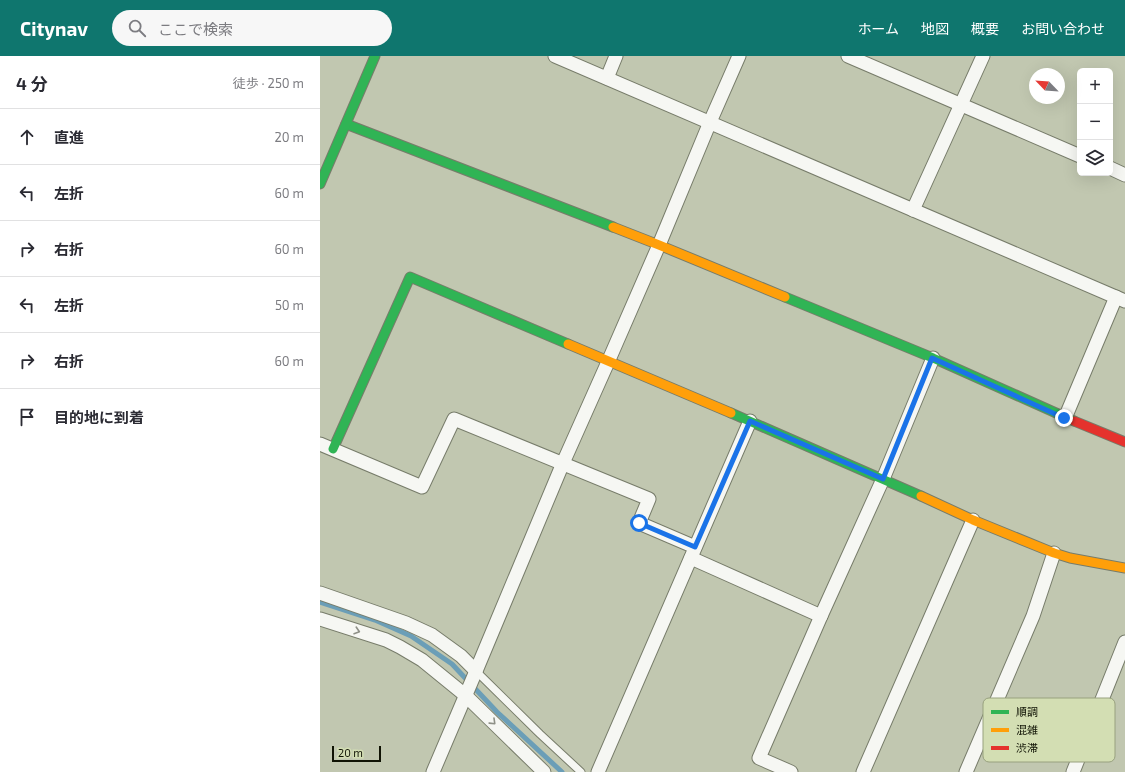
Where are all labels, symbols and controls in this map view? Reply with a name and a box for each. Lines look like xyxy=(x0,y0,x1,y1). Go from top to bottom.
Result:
search box xyxy=(112,10,392,46)
text: Citynav xyxy=(20,17,88,40)
icon: search xyxy=(126,17,148,39)
text: ここで検索 xyxy=(158,20,233,38)
text: ホーム xyxy=(857,20,899,37)
text: 地図 xyxy=(921,20,949,37)
text: 概要 xyxy=(971,20,999,37)
text: お問い合わせ xyxy=(1021,20,1105,37)
north arrow xyxy=(1029,68,1065,104)
map controls xyxy=(1077,68,1113,176)
button: + xyxy=(1077,68,1113,104)
text: 4 分 xyxy=(16,73,48,93)
text: 徒歩 · 250 m xyxy=(233,75,304,91)
button: − xyxy=(1077,104,1113,140)
icon: ahead xyxy=(16,126,38,148)
text: 直進 xyxy=(54,128,84,146)
text: 20 m xyxy=(275,129,304,145)
button: layers xyxy=(1077,140,1113,176)
icon: left xyxy=(16,182,38,204)
text: 左折 xyxy=(54,184,84,202)
text: 60 m xyxy=(274,185,304,201)
icon: right xyxy=(16,238,38,260)
text: 右折 xyxy=(54,240,84,258)
text: 60 m xyxy=(274,241,304,257)
icon: left xyxy=(16,294,38,316)
text: 左折 xyxy=(54,296,84,314)
text: 50 m xyxy=(275,297,304,313)
icon: right xyxy=(16,350,38,372)
text: 右折 xyxy=(54,352,84,370)
text: 60 m xyxy=(274,353,304,369)
icon: arrive xyxy=(16,406,38,428)
text: 目的地に到着 xyxy=(54,408,144,426)
route end xyxy=(1055,409,1073,427)
route start xyxy=(630,514,648,532)
one-way arrow xyxy=(354,626,361,634)
legend xyxy=(983,698,1115,762)
text: 順調 xyxy=(1016,705,1038,718)
one-way arrow xyxy=(488,717,496,725)
text: 混雑 xyxy=(1016,723,1038,736)
text: 渋滞 xyxy=(1016,741,1038,754)
scale bar xyxy=(332,744,381,763)
text: 20 m xyxy=(338,746,363,759)

